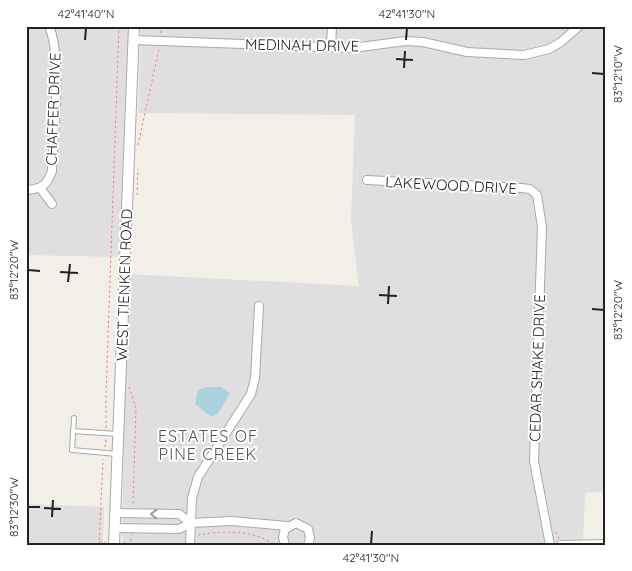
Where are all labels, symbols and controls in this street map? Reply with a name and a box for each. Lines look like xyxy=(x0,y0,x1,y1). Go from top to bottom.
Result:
text: 42°41'40"N xyxy=(58,6,114,21)
text: 42°41'30"N xyxy=(379,6,435,21)
street label: MEDINAH DRIVE xyxy=(245,35,359,55)
text: 83°12'10"W xyxy=(610,45,625,103)
street label: CHAFFER DRIVE xyxy=(42,52,64,166)
street label: LAKEWOOD DRIVE xyxy=(385,172,517,198)
street label: WEST TIENKEN ROAD xyxy=(112,208,136,361)
text: 83°12'20"W xyxy=(6,240,21,300)
text: 83°12'20"W xyxy=(610,280,625,340)
street label: CEDAR SHAKE DRIVE xyxy=(525,294,549,442)
district label: ESTATES OF PINE CREEK xyxy=(158,426,258,464)
text: 83°12'30"W xyxy=(6,477,21,537)
one-way arrow xyxy=(150,509,158,519)
text: 42°41'30"N xyxy=(343,550,399,565)

